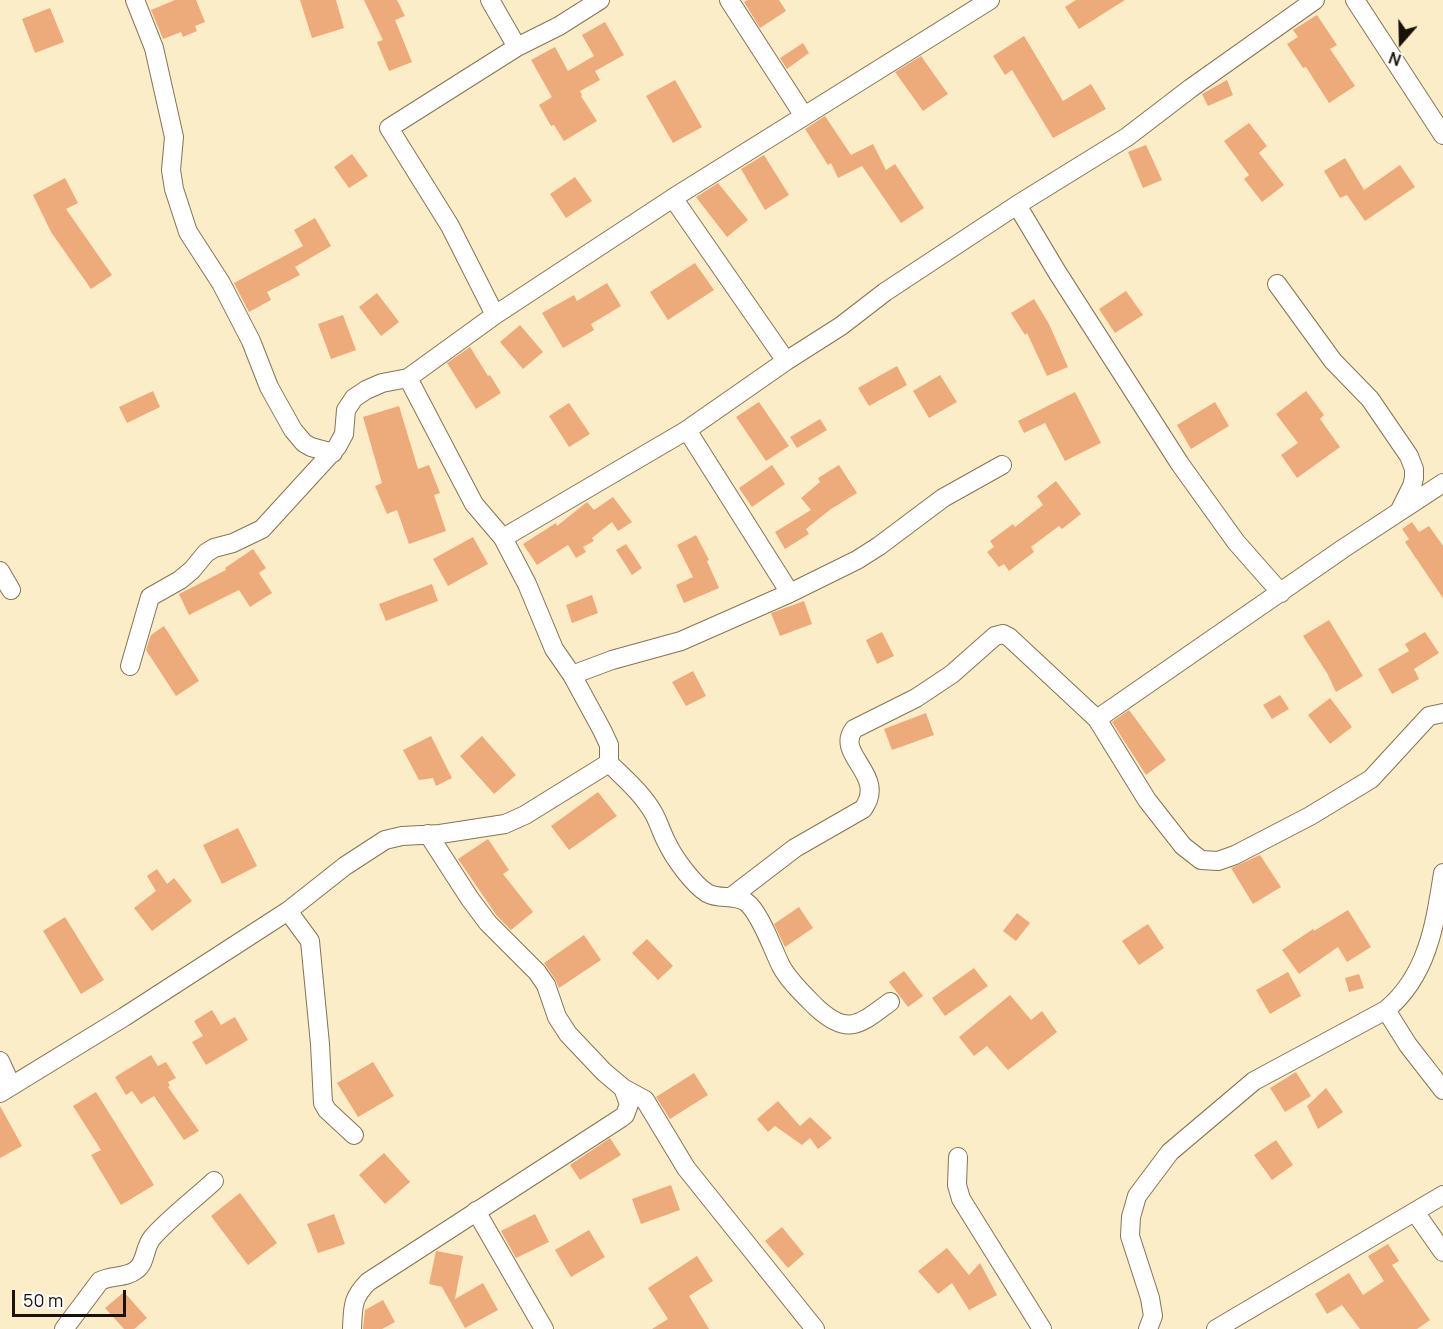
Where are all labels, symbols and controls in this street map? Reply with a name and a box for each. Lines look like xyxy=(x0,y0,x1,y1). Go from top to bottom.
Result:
north arrow xyxy=(1371,12,1431,72)
text: N xyxy=(1386,47,1404,71)
scale bar xyxy=(15,1278,129,1316)
text: 50 m xyxy=(23,1288,63,1312)

